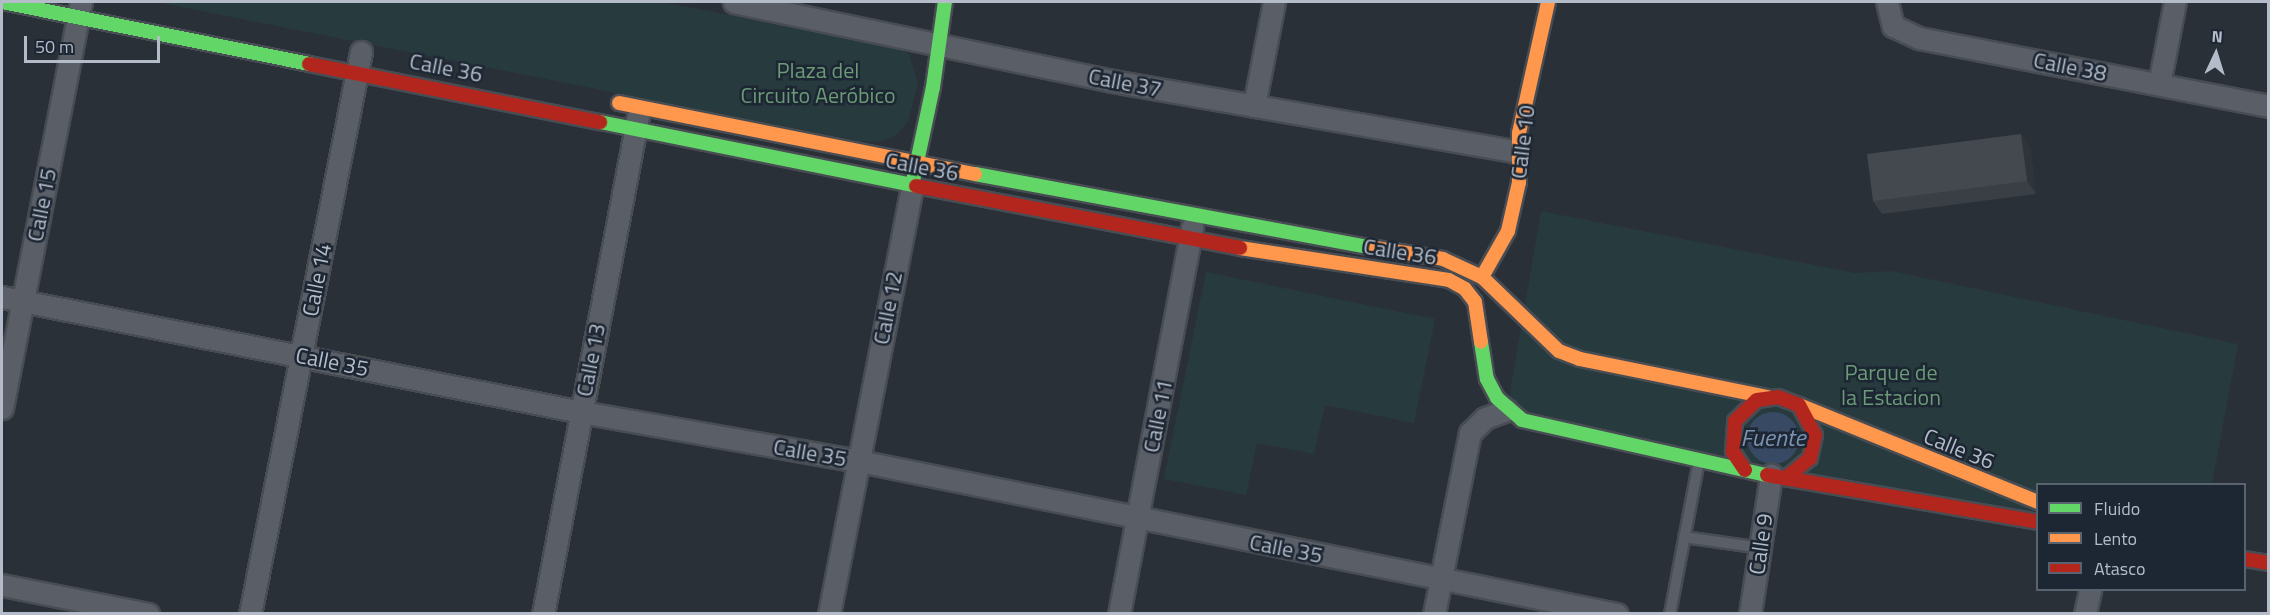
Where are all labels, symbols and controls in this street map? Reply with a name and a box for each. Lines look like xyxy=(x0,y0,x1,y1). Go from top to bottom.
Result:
scale bar xyxy=(27,24,164,62)
north arrow xyxy=(2186,24,2246,84)
text: N xyxy=(2211,24,2224,48)
text: 50 m xyxy=(35,33,74,60)
street label: Calle 38 xyxy=(2031,47,2109,87)
street label: Calle 36 xyxy=(407,48,485,88)
park label: Plaza del Circuito Aeróbico xyxy=(740,57,896,108)
street label: Calle 37 xyxy=(1086,63,1164,103)
street label: Calle 10 xyxy=(1505,104,1541,180)
street label: Calle 36 xyxy=(883,147,961,187)
street label: Calle 15 xyxy=(22,166,62,244)
street label: Calle 36 xyxy=(1362,233,1438,271)
street label: Calle 14 xyxy=(297,241,337,319)
street label: Calle 12 xyxy=(868,269,908,347)
street label: Calle 13 xyxy=(571,321,611,399)
street label: Calle 35 xyxy=(293,342,371,382)
park label: Parque de la Estacion xyxy=(1841,359,1941,410)
street label: Calle 11 xyxy=(1138,377,1178,455)
street label: Calle 36 xyxy=(1920,423,1998,475)
water label: Fuente xyxy=(1741,424,1805,452)
street label: Calle 35 xyxy=(771,434,849,472)
legend xyxy=(2036,483,2246,591)
text: Fluido xyxy=(2094,495,2140,522)
street label: Calle 9 xyxy=(1744,512,1778,576)
text: Lento xyxy=(2094,525,2137,552)
street label: Calle 35 xyxy=(1247,529,1325,569)
text: Atasco xyxy=(2094,555,2145,582)

